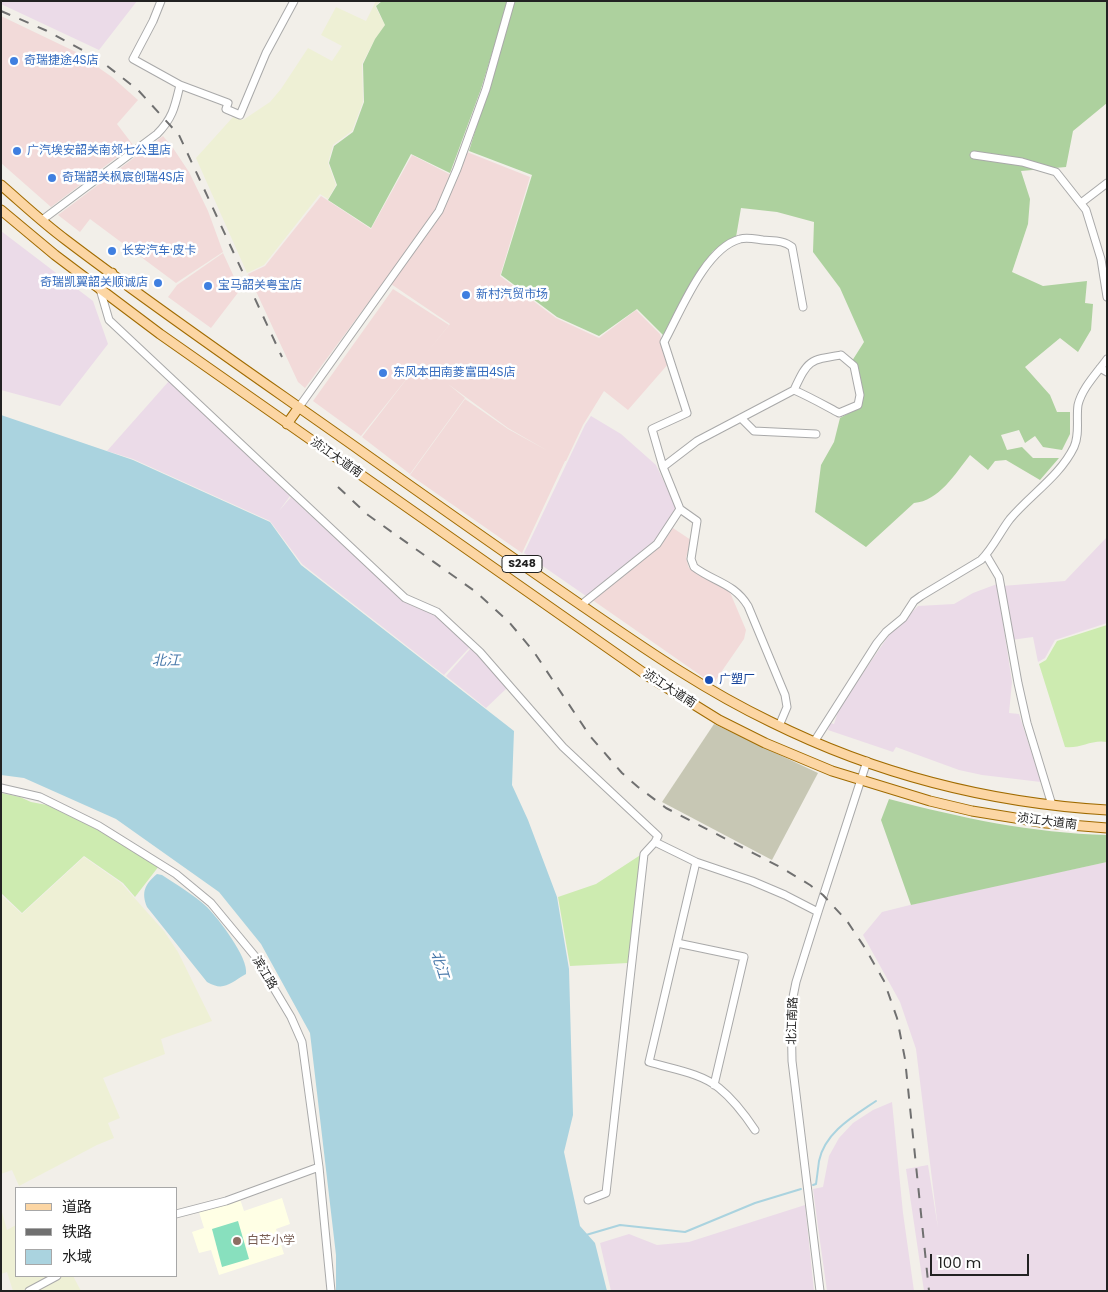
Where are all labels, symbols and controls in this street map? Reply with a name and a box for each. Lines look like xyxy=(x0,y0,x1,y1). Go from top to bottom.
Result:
place label: 奇瑞捷途4S店 xyxy=(24,54,99,68)
marker: 奇瑞捷途4S店 xyxy=(8,55,20,67)
place label: 广汽埃安韶关南郊七公里店 xyxy=(27,144,171,158)
marker: 广汽埃安韶关南郊七公里店 xyxy=(11,145,23,157)
place label: 奇瑞韶关枫宸创瑞4S店 xyxy=(62,171,185,185)
marker: 奇瑞韶关枫宸创瑞4S店 xyxy=(46,172,58,184)
place label: 长安汽车·皮卡 xyxy=(122,244,197,258)
marker: 长安汽车·皮卡 xyxy=(106,245,118,257)
place label: 奇瑞凯翼韶关顺诚店 xyxy=(40,276,148,290)
marker: 奇瑞凯翼韶关顺诚店 xyxy=(152,277,164,289)
place label: 宝马韶关粤宝店 xyxy=(218,279,302,293)
marker: 宝马韶关粤宝店 xyxy=(202,280,214,292)
place label: 新村汽贸市场 xyxy=(476,288,548,302)
marker: 新村汽贸市场 xyxy=(460,289,472,301)
place label: 东风本田南菱富田4S店 xyxy=(393,366,516,380)
marker: 东风本田南菱富田4S店 xyxy=(377,367,389,379)
street label: 浈江大道南 xyxy=(307,435,365,481)
road number: S248 xyxy=(502,556,542,572)
water label: 北江 xyxy=(152,653,180,669)
street label: 浈江大道南 xyxy=(640,667,698,711)
place label: 广塑厂 xyxy=(719,673,755,687)
marker: 广塑厂 xyxy=(703,674,715,686)
street label: 浈江大道南 xyxy=(1016,811,1078,833)
water label: 北江 xyxy=(427,949,451,981)
street label: 滨江路 xyxy=(249,954,279,992)
street label: 北江南路 xyxy=(785,997,801,1045)
legend xyxy=(15,1187,178,1277)
text: 道路 xyxy=(62,1196,92,1217)
text: 铁路 xyxy=(62,1221,92,1242)
place label: 白芒小学 xyxy=(247,1234,295,1248)
marker: 白芒小学 xyxy=(231,1235,243,1247)
scale bar xyxy=(933,1244,1032,1276)
text: 水域 xyxy=(62,1246,92,1267)
text: 100 m xyxy=(938,1252,981,1273)

